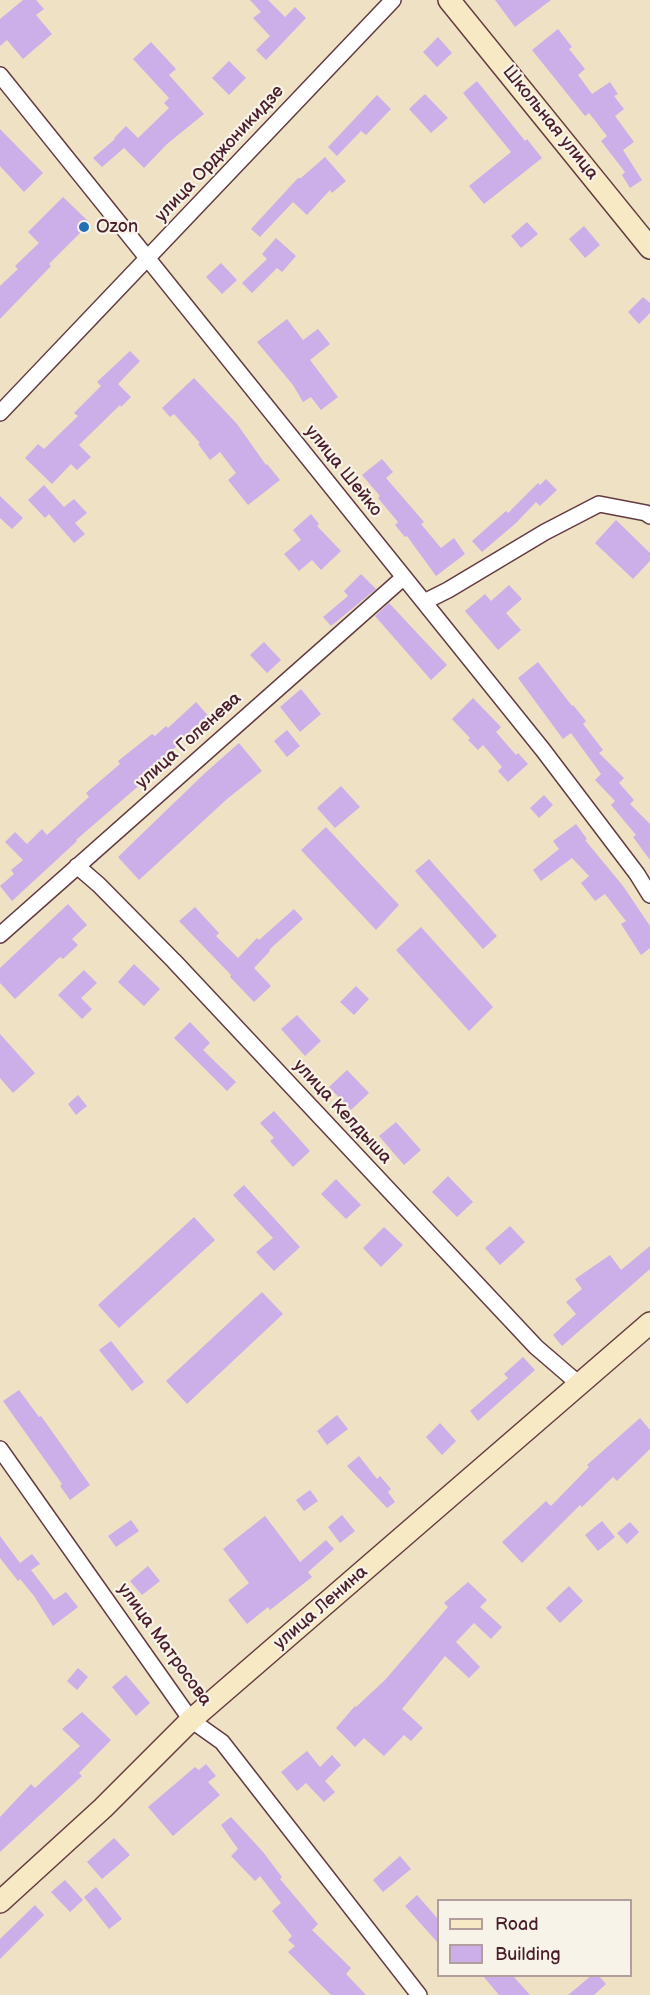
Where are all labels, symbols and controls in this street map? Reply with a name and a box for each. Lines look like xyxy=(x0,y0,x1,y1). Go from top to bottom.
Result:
street label: Школьная улица xyxy=(497,62,603,184)
street label: улица Орджоникидзе xyxy=(151,81,289,227)
place label: Ozon xyxy=(96,216,138,238)
marker: Ozon xyxy=(77,220,91,234)
street label: улица Шейко xyxy=(300,421,386,521)
street label: улица Голенева xyxy=(132,688,246,794)
street label: улица Келдыша xyxy=(288,1055,396,1169)
street label: улица Ленина xyxy=(270,1561,372,1655)
street label: улица Матросова xyxy=(112,1579,216,1711)
legend xyxy=(437,1899,632,1977)
text: Road xyxy=(495,1914,539,1935)
text: Building xyxy=(495,1944,561,1965)

